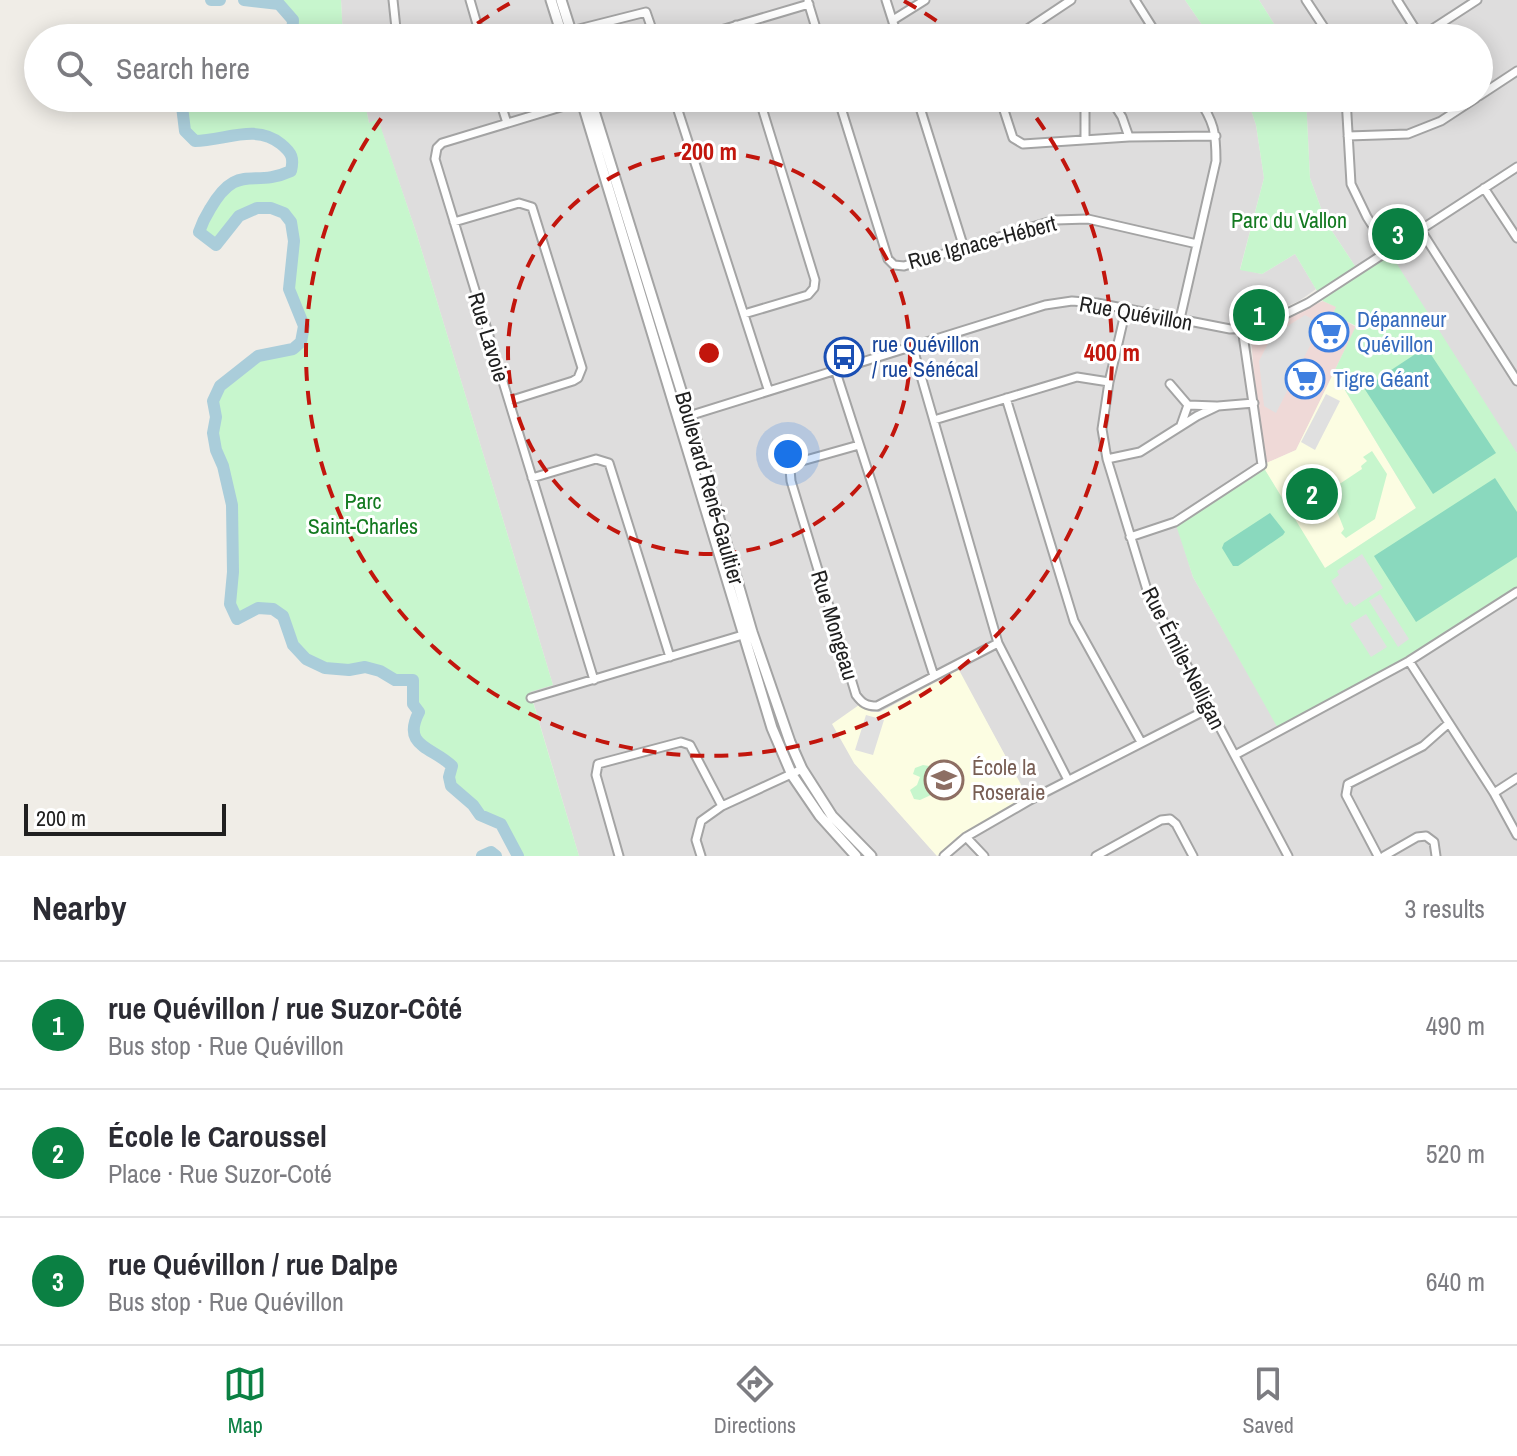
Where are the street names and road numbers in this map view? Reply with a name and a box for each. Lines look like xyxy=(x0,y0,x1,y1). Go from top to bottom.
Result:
street label: Rue Ignace-Hébert xyxy=(905,208,1059,276)
street label: Rue Lavoie xyxy=(461,288,517,386)
street label: Rue Quévillon xyxy=(1077,288,1195,338)
street label: Boulevard René-Gaultier xyxy=(668,388,752,588)
street label: Rue Mongeau xyxy=(804,566,866,684)
street label: Rue Émile-Nelligan xyxy=(1135,582,1233,734)

